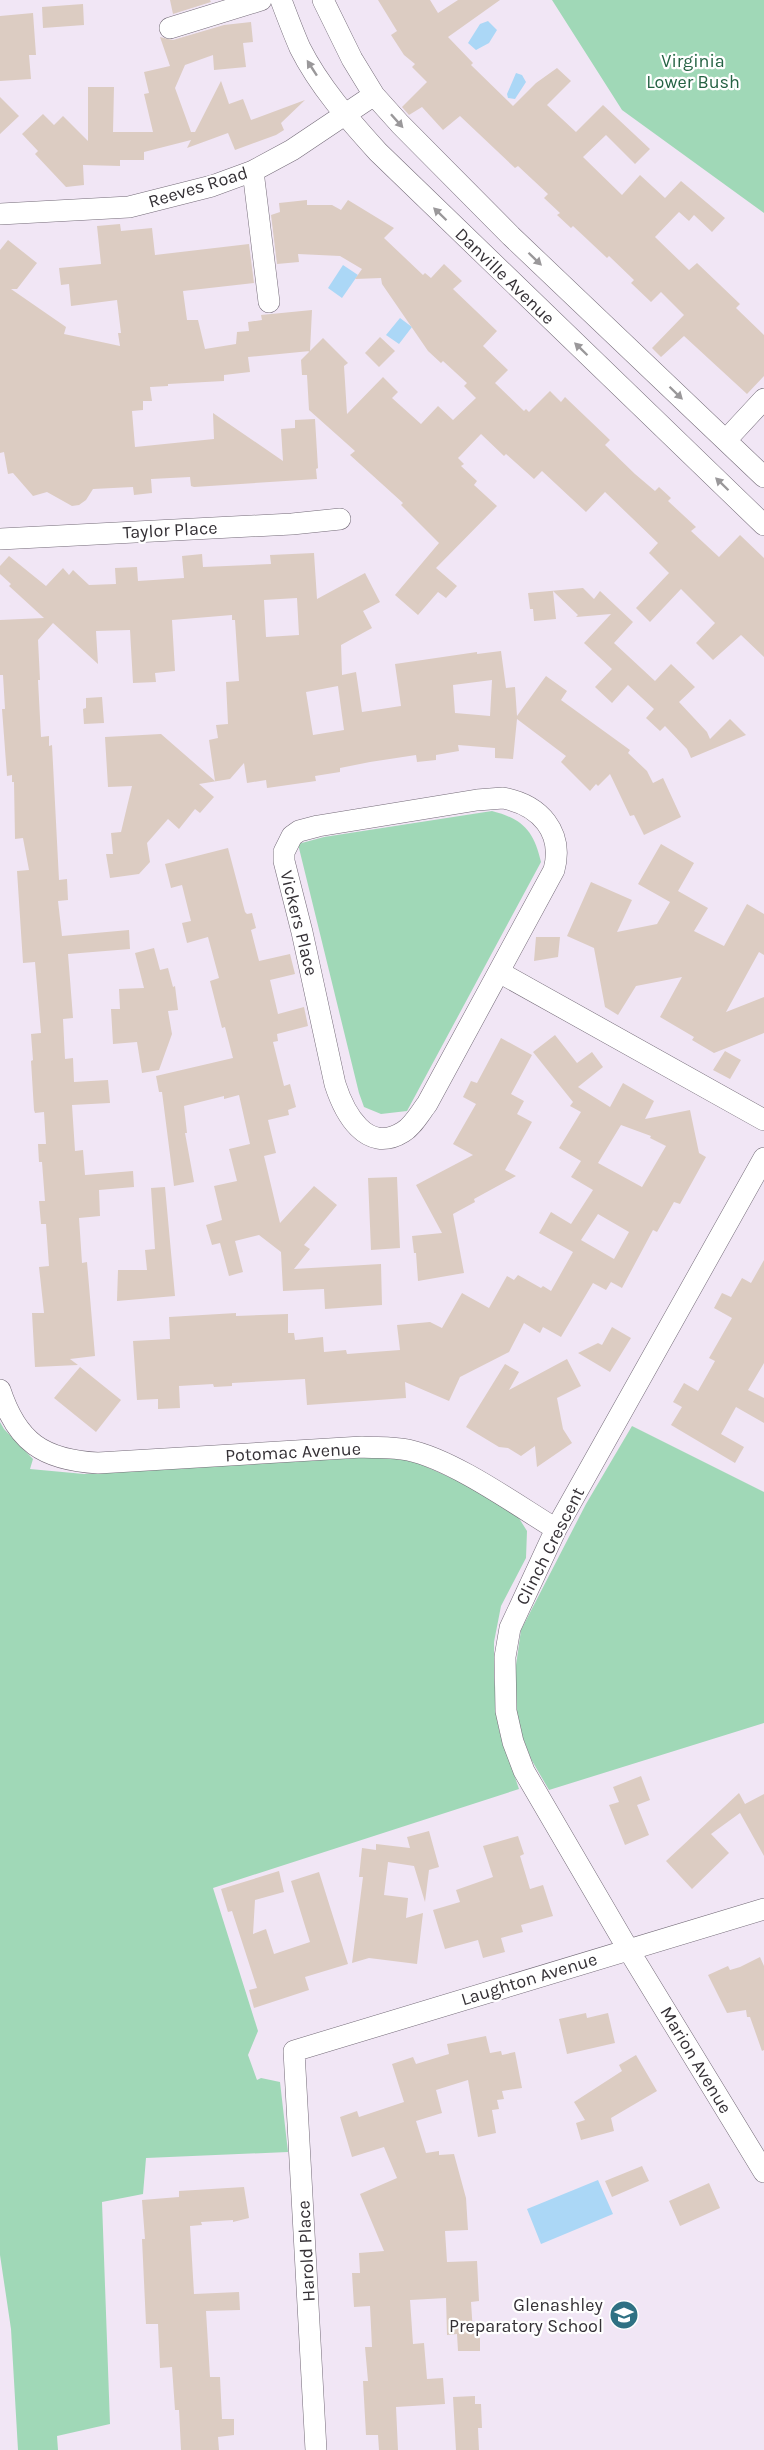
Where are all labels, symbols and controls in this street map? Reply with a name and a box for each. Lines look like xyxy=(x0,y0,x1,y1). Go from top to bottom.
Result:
park label: Virginia Lower Bush xyxy=(646,50,740,93)
one-way arrow xyxy=(307,60,318,76)
one-way arrow xyxy=(390,113,404,128)
street label: Reeves Road xyxy=(146,161,250,213)
one-way arrow xyxy=(433,207,448,221)
street label: Danville Avenue xyxy=(451,223,559,329)
one-way arrow xyxy=(528,251,542,265)
one-way arrow xyxy=(575,342,589,356)
one-way arrow xyxy=(669,386,684,400)
one-way arrow xyxy=(715,478,730,491)
street label: Taylor Place xyxy=(122,517,218,543)
street label: Vickers Place xyxy=(275,868,323,978)
street label: Potomac Avenue xyxy=(225,1437,361,1467)
street label: Clinch Crescent xyxy=(511,1483,589,1609)
street label: Laughton Avenue xyxy=(458,1948,600,2010)
street label: Marion Avenue xyxy=(655,2002,737,2118)
street label: Harold Place xyxy=(292,2200,320,2302)
place label: Glenashley Preparatory School xyxy=(449,2294,604,2337)
school or university icon: Glenashley Preparatory School xyxy=(608,2299,640,2331)

